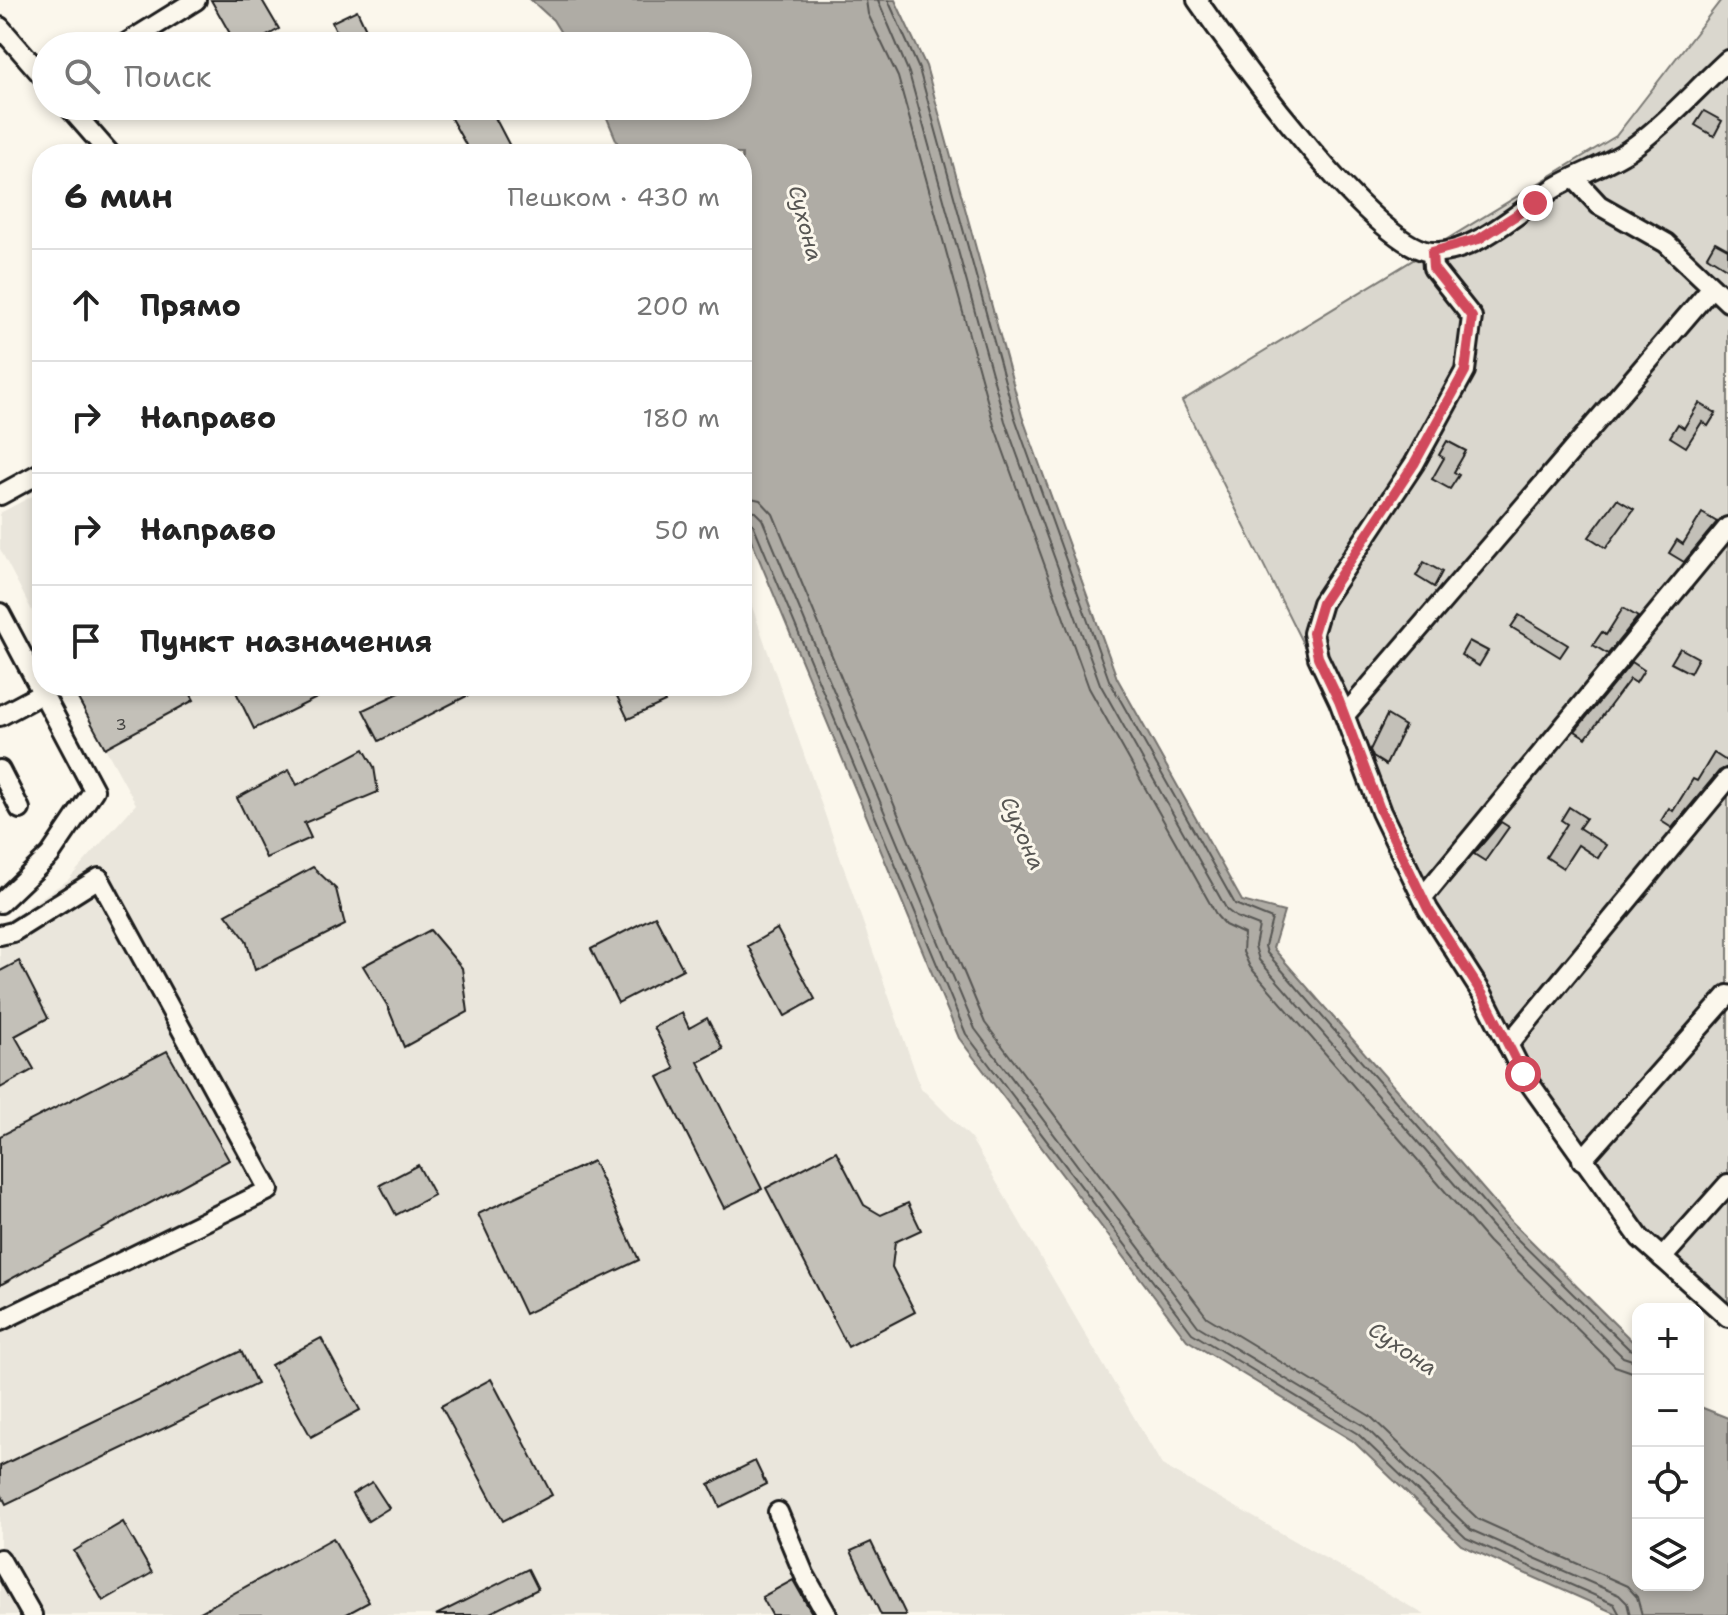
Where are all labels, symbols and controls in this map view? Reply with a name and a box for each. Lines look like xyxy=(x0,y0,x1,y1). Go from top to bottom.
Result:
search box xyxy=(32,32,752,120)
icon: search xyxy=(60,54,104,98)
text: Поиск xyxy=(124,56,212,97)
text: 6 мин xyxy=(64,173,173,219)
text: Пешком · 430 m xyxy=(508,179,720,214)
water label: Сухона xyxy=(781,182,830,264)
route end xyxy=(1517,185,1553,221)
icon: ahead xyxy=(64,283,108,327)
text: Прямо xyxy=(140,285,241,326)
text: 200 m xyxy=(635,288,720,323)
icon: right xyxy=(64,395,108,439)
text: Направо xyxy=(140,397,276,438)
text: 180 m xyxy=(642,400,720,435)
icon: right xyxy=(64,507,108,551)
text: Направо xyxy=(140,509,276,550)
text: 50 m xyxy=(655,512,720,547)
icon: arrive xyxy=(64,619,108,663)
text: Пункт назначения xyxy=(140,621,432,662)
house number: 3 xyxy=(115,714,127,735)
water label: Сухона xyxy=(994,792,1052,875)
route start xyxy=(1505,1056,1541,1092)
map controls xyxy=(1632,1303,1704,1591)
button: + xyxy=(1632,1303,1704,1375)
water label: Сухона xyxy=(1362,1315,1443,1382)
button: − xyxy=(1632,1375,1704,1447)
button: locate xyxy=(1632,1447,1704,1519)
button: layers xyxy=(1632,1519,1704,1591)

